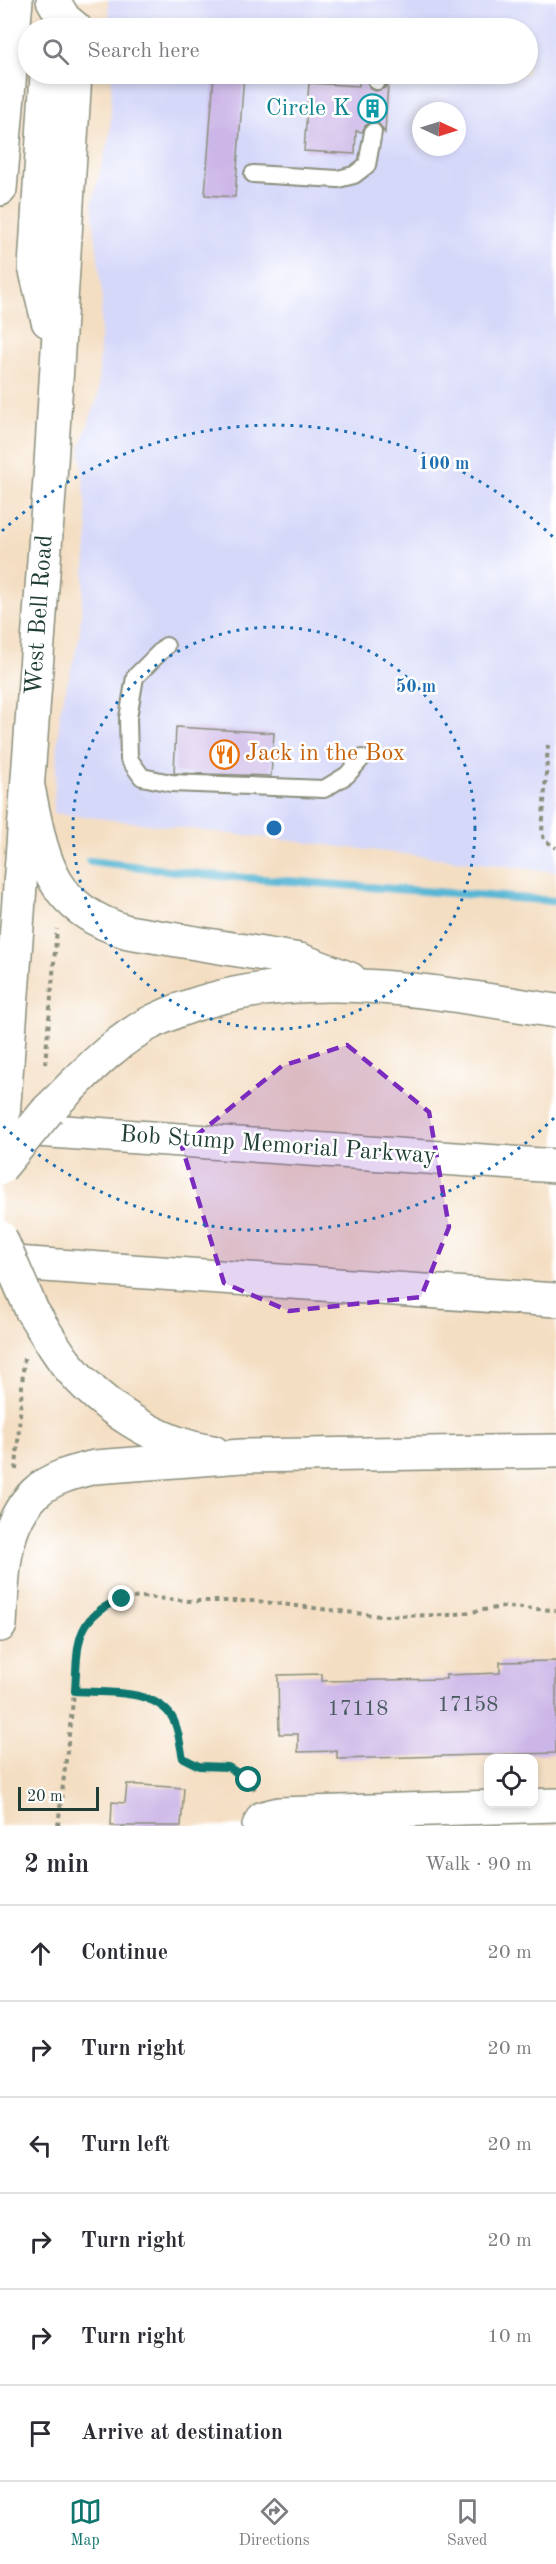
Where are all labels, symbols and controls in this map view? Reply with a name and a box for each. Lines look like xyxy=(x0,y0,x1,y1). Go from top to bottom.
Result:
search box xyxy=(18,18,538,84)
icon: search xyxy=(39,35,72,68)
text: Search here xyxy=(87,40,200,62)
building icon: Circle K xyxy=(356,93,388,125)
place label: Circle K xyxy=(266,97,351,121)
north arrow xyxy=(412,102,466,156)
text: 100 m xyxy=(419,455,469,473)
street label: West Bell Road xyxy=(22,534,58,696)
text: 50 m xyxy=(396,678,436,696)
restaurant icon: Jack in the Box xyxy=(208,738,240,770)
place label: Jack in the Box xyxy=(245,742,405,766)
centre of rings xyxy=(264,818,284,838)
street label: Bob Stump Memorial Parkway xyxy=(119,1123,437,1169)
route end xyxy=(108,1585,134,1611)
house number: 17158 xyxy=(438,1695,498,1716)
house number: 17118 xyxy=(328,1699,388,1720)
map controls xyxy=(484,1754,538,1808)
button: locate xyxy=(484,1754,538,1808)
route start xyxy=(235,1766,261,1792)
scale bar xyxy=(18,1784,99,1812)
text: 20 m xyxy=(27,1789,63,1805)
text: 2 min xyxy=(24,1852,89,1878)
text: Walk · 90 m xyxy=(425,1855,532,1875)
icon: ahead xyxy=(24,1937,57,1970)
text: Continue xyxy=(81,1942,168,1964)
text: 20 m xyxy=(487,1943,532,1963)
icon: right xyxy=(24,2033,57,2066)
text: Turn right xyxy=(81,2038,185,2060)
text: 20 m xyxy=(487,2039,532,2059)
icon: left xyxy=(24,2129,57,2162)
text: Turn left xyxy=(81,2134,170,2156)
text: 20 m xyxy=(487,2135,532,2155)
icon: right xyxy=(24,2225,57,2258)
text: Turn right xyxy=(81,2230,185,2252)
text: 20 m xyxy=(487,2231,532,2251)
icon: right xyxy=(24,2321,57,2354)
text: Turn right xyxy=(81,2326,185,2348)
text: 10 m xyxy=(487,2327,532,2347)
icon: arrive xyxy=(24,2417,57,2450)
text: Arrive at destination xyxy=(81,2422,283,2444)
tab: Map xyxy=(69,2495,102,2551)
tab: Directions xyxy=(239,2495,310,2551)
tab: Saved xyxy=(447,2495,487,2551)

